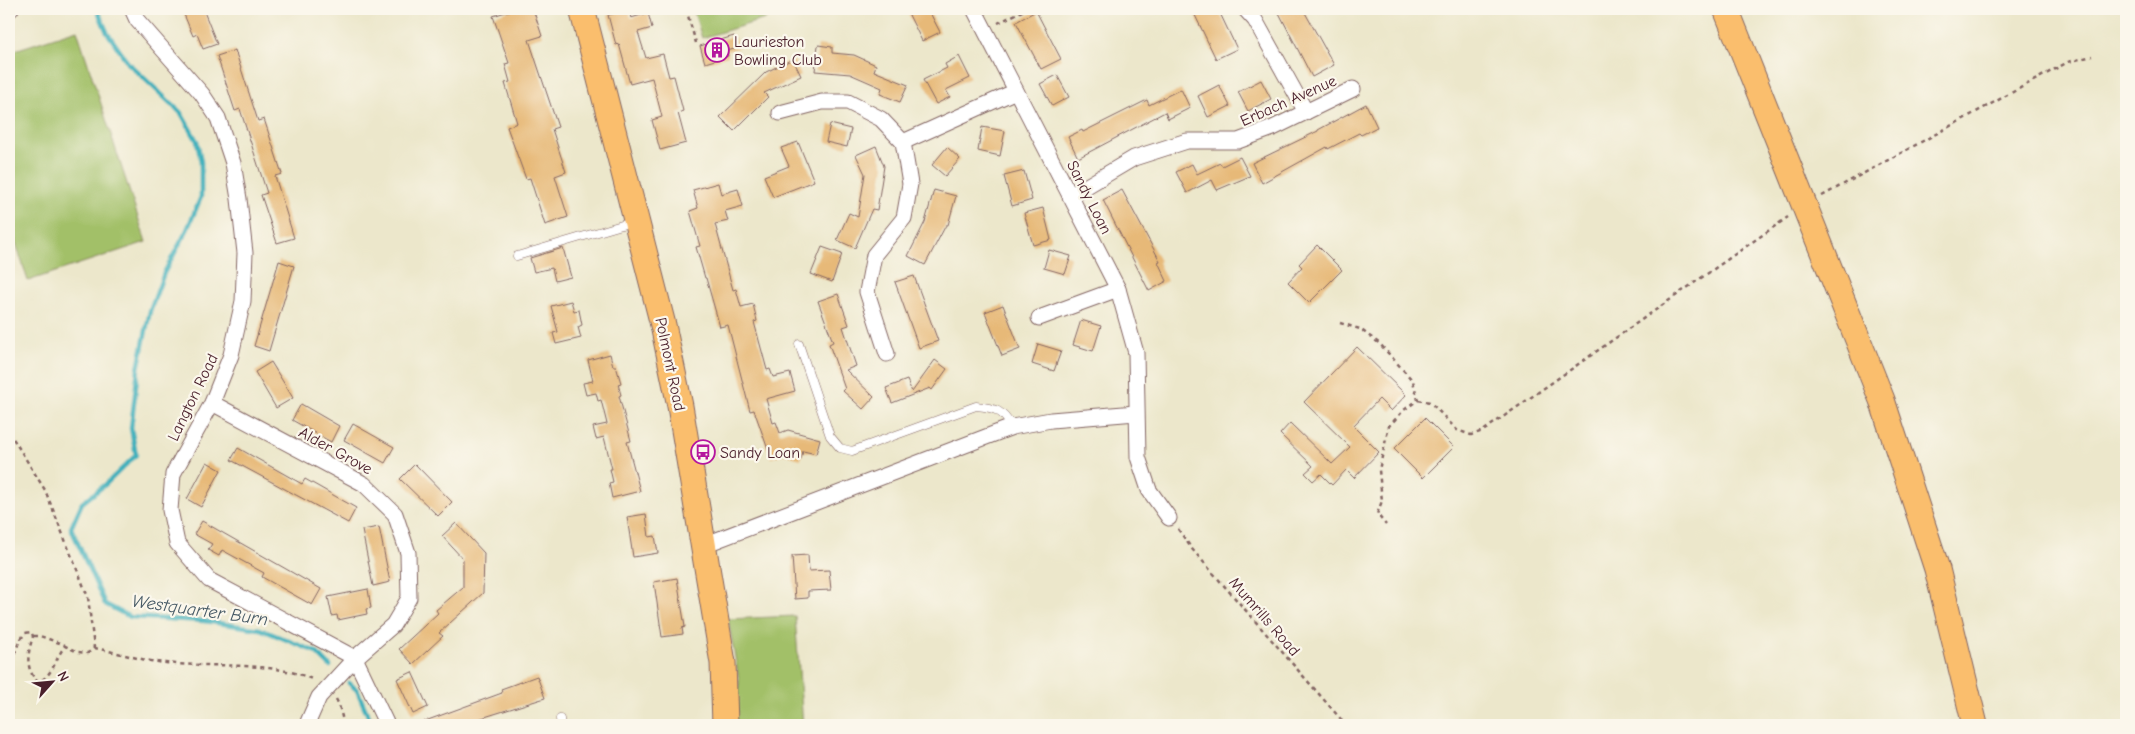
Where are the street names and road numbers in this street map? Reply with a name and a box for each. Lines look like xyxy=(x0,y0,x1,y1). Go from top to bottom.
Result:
street label: Erbach Avenue xyxy=(1238,72,1339,130)
street label: Sandy Loan xyxy=(1063,158,1115,237)
street label: Polmont Road xyxy=(651,316,689,413)
street label: Langton Road xyxy=(164,351,222,444)
street label: Alder Grove xyxy=(296,423,375,478)
street label: Mumrills Road xyxy=(1225,574,1303,660)

